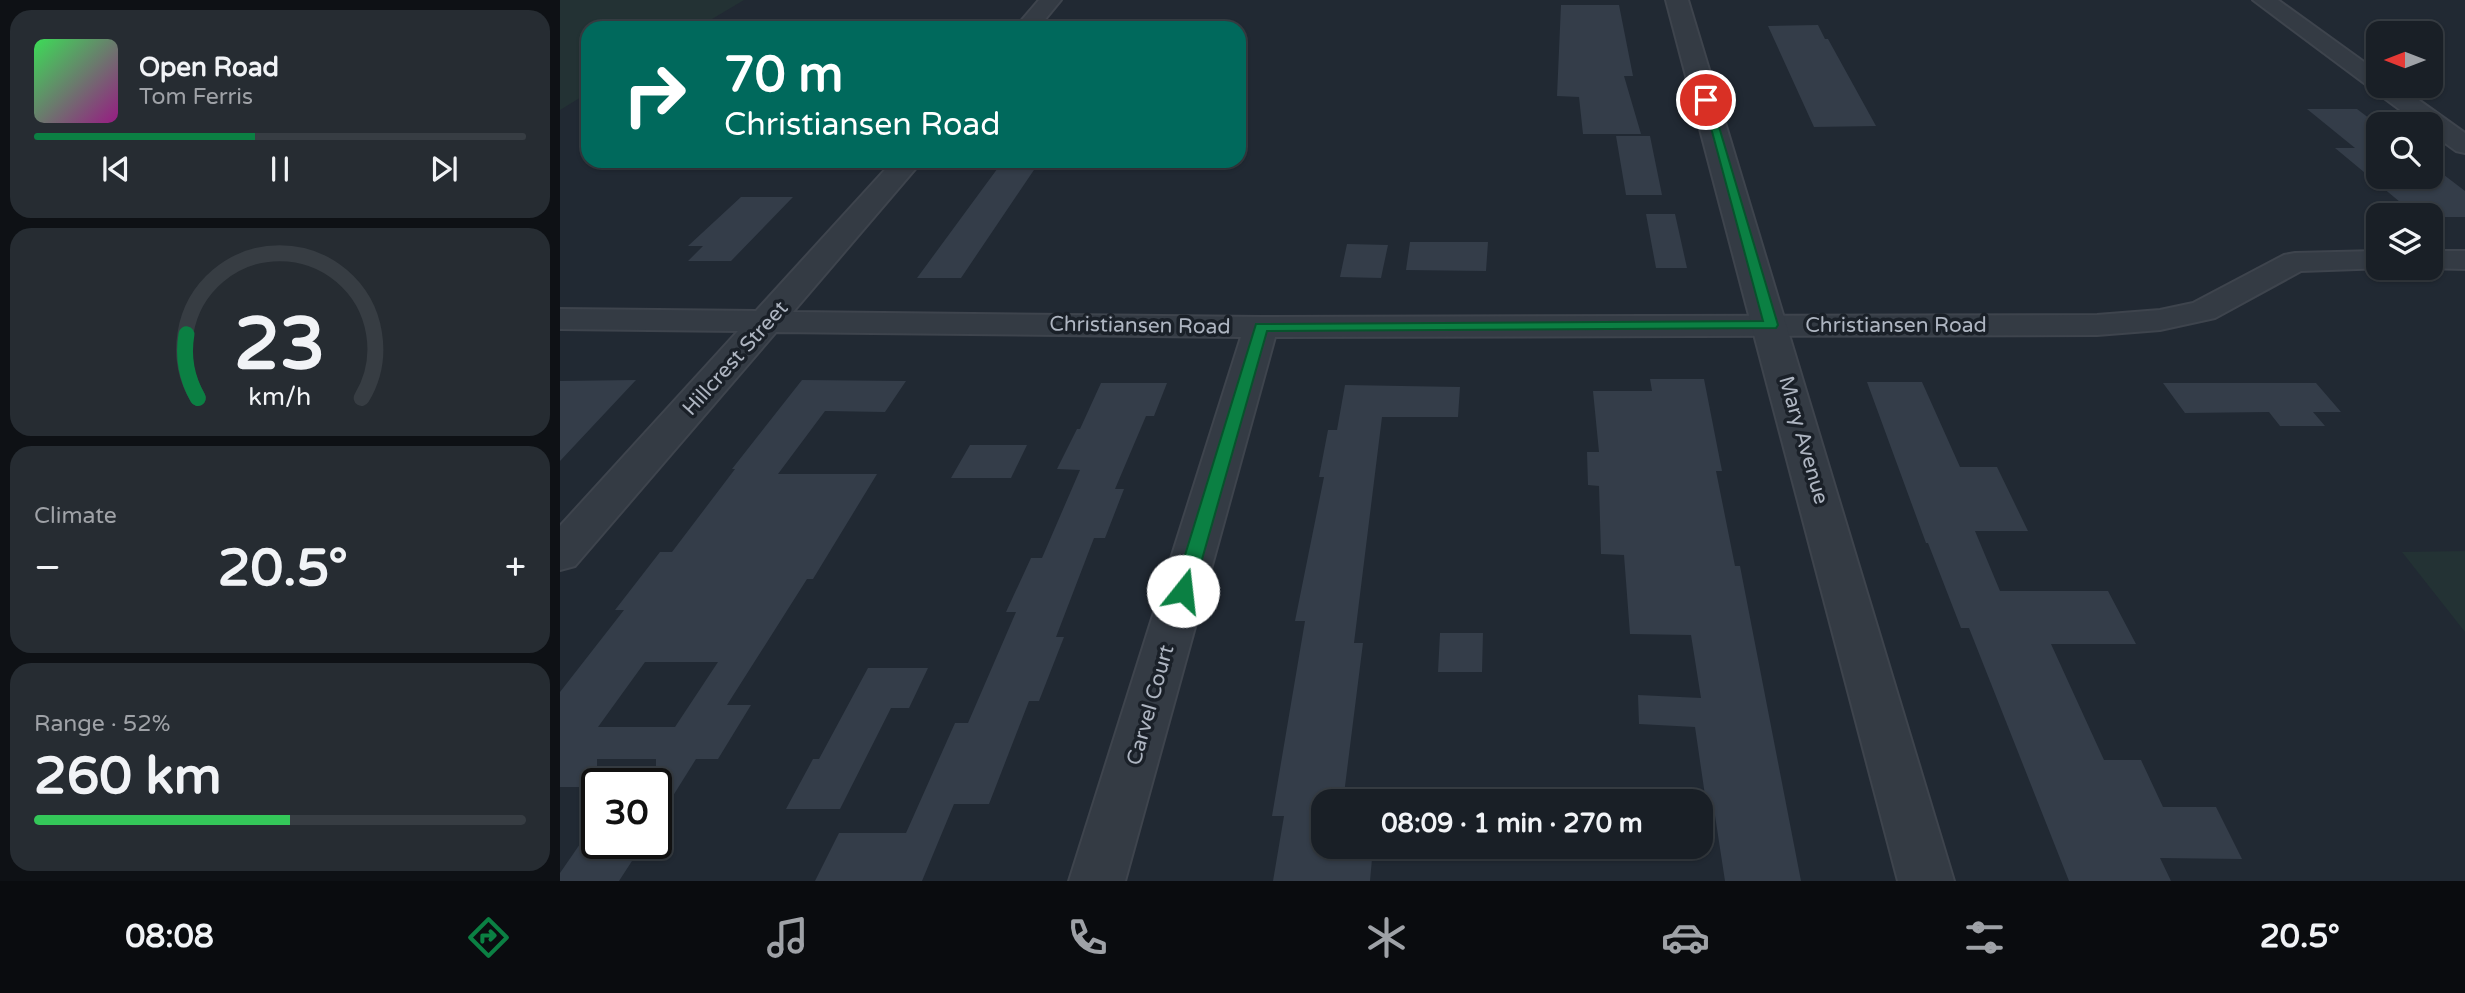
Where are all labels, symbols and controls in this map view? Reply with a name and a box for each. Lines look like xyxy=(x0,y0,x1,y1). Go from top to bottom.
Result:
north arrow xyxy=(2366,21,2443,98)
map controls xyxy=(2366,21,2443,280)
text: 70 m xyxy=(724,46,843,105)
icon: right xyxy=(609,49,700,140)
text: Open Road xyxy=(139,52,279,83)
pin xyxy=(1676,70,1736,130)
icon: arrive xyxy=(1687,81,1725,119)
text: Tom Ferris xyxy=(139,83,253,111)
text: Christiansen Road xyxy=(724,106,1001,144)
button: search xyxy=(2366,112,2443,189)
icon: previous xyxy=(97,150,135,188)
icon: pause xyxy=(261,150,299,188)
icon: next xyxy=(425,150,463,188)
button: layers xyxy=(2366,203,2443,280)
street label: Hillcrest Street xyxy=(677,296,793,421)
text: 23 xyxy=(234,301,326,389)
street label: Christiansen Road xyxy=(1049,311,1231,340)
street label: Christiansen Road xyxy=(1805,313,1987,338)
street label: Mary Avenue xyxy=(1773,373,1834,507)
text: km/h xyxy=(249,381,311,411)
text: Climate xyxy=(34,502,117,530)
text: 20.5° xyxy=(218,537,348,600)
text: − xyxy=(34,545,61,591)
text: + xyxy=(505,545,526,591)
position arrow xyxy=(1146,554,1220,628)
street label: Carvel Court xyxy=(1121,642,1180,768)
text: Range · 52% xyxy=(34,710,170,738)
text: 260 km xyxy=(34,745,222,808)
speed limit sign: 30 xyxy=(581,768,672,859)
text: 08:09 · 1 min · 270 m xyxy=(1381,808,1643,839)
icon: directions xyxy=(464,913,513,962)
icon: music xyxy=(763,913,812,962)
icon: phone xyxy=(1063,913,1112,962)
icon: climate xyxy=(1362,913,1411,962)
icon: car xyxy=(1661,913,1710,962)
icon: filters xyxy=(1960,913,2009,962)
text: 08:08 xyxy=(125,918,214,956)
text: 20.5° xyxy=(2260,918,2340,956)

